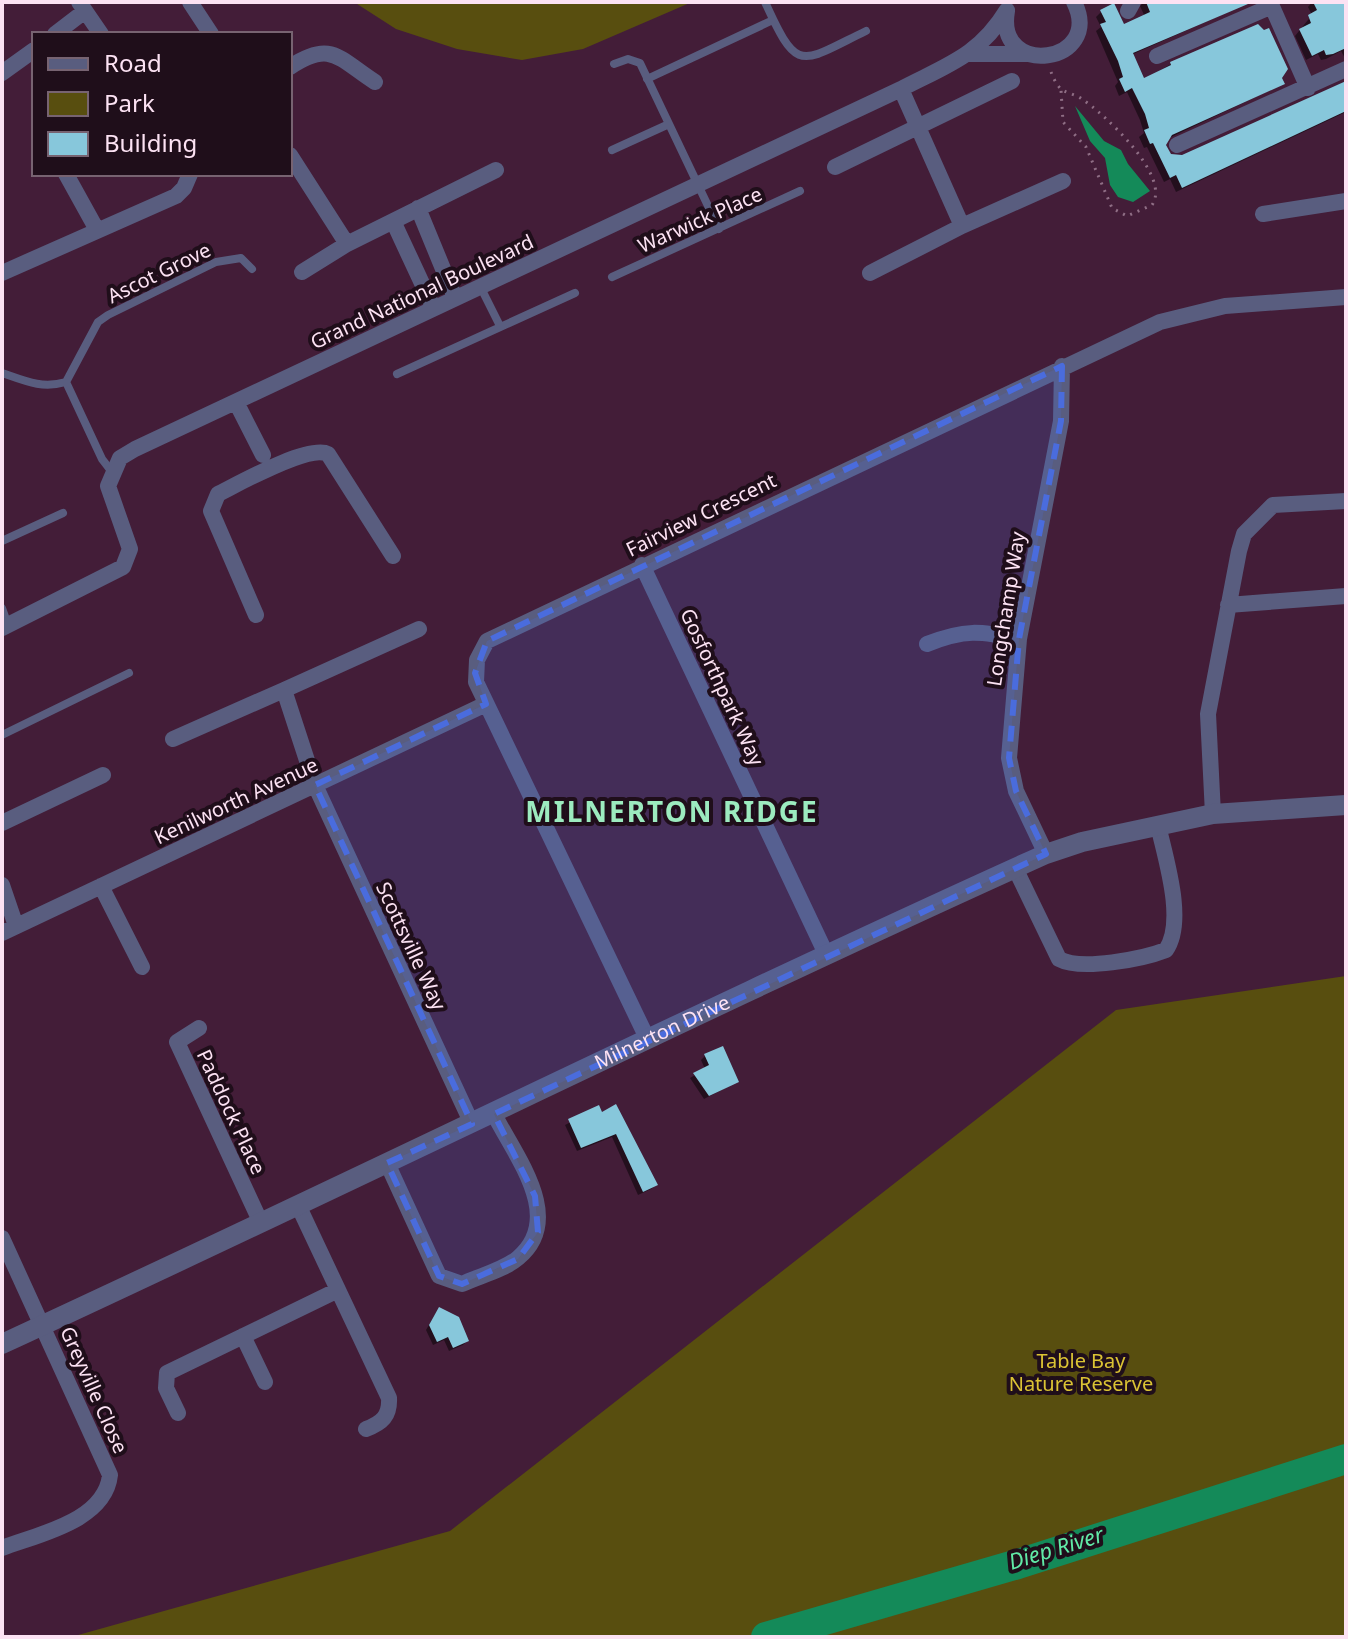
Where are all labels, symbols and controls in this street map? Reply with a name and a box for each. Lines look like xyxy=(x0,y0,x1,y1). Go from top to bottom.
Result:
legend xyxy=(32,32,292,176)
text: Road xyxy=(104,46,162,79)
text: Park xyxy=(104,86,155,119)
text: Building xyxy=(104,126,197,159)
street label: Warwick Place xyxy=(633,180,766,259)
street label: Grand National Boulevard xyxy=(306,228,538,355)
street label: Ascot Grove xyxy=(103,236,215,309)
street label: Fairview Crescent xyxy=(621,466,780,563)
street label: Longchamp Way xyxy=(980,529,1031,688)
street label: Gosforthpark Way xyxy=(674,604,771,770)
street label: Kenilworth Avenue xyxy=(150,751,322,850)
district label: MILNERTON RIDGE xyxy=(525,792,819,830)
street label: Scottsville Way xyxy=(370,877,453,1015)
street label: Milnerton Drive xyxy=(590,988,734,1075)
street label: Paddock Place xyxy=(191,1045,272,1179)
street label: Greyville Close xyxy=(54,1322,135,1458)
park label: Table Bay Nature Reserve xyxy=(1009,1347,1153,1397)
water label: Diep River xyxy=(1004,1518,1108,1576)

